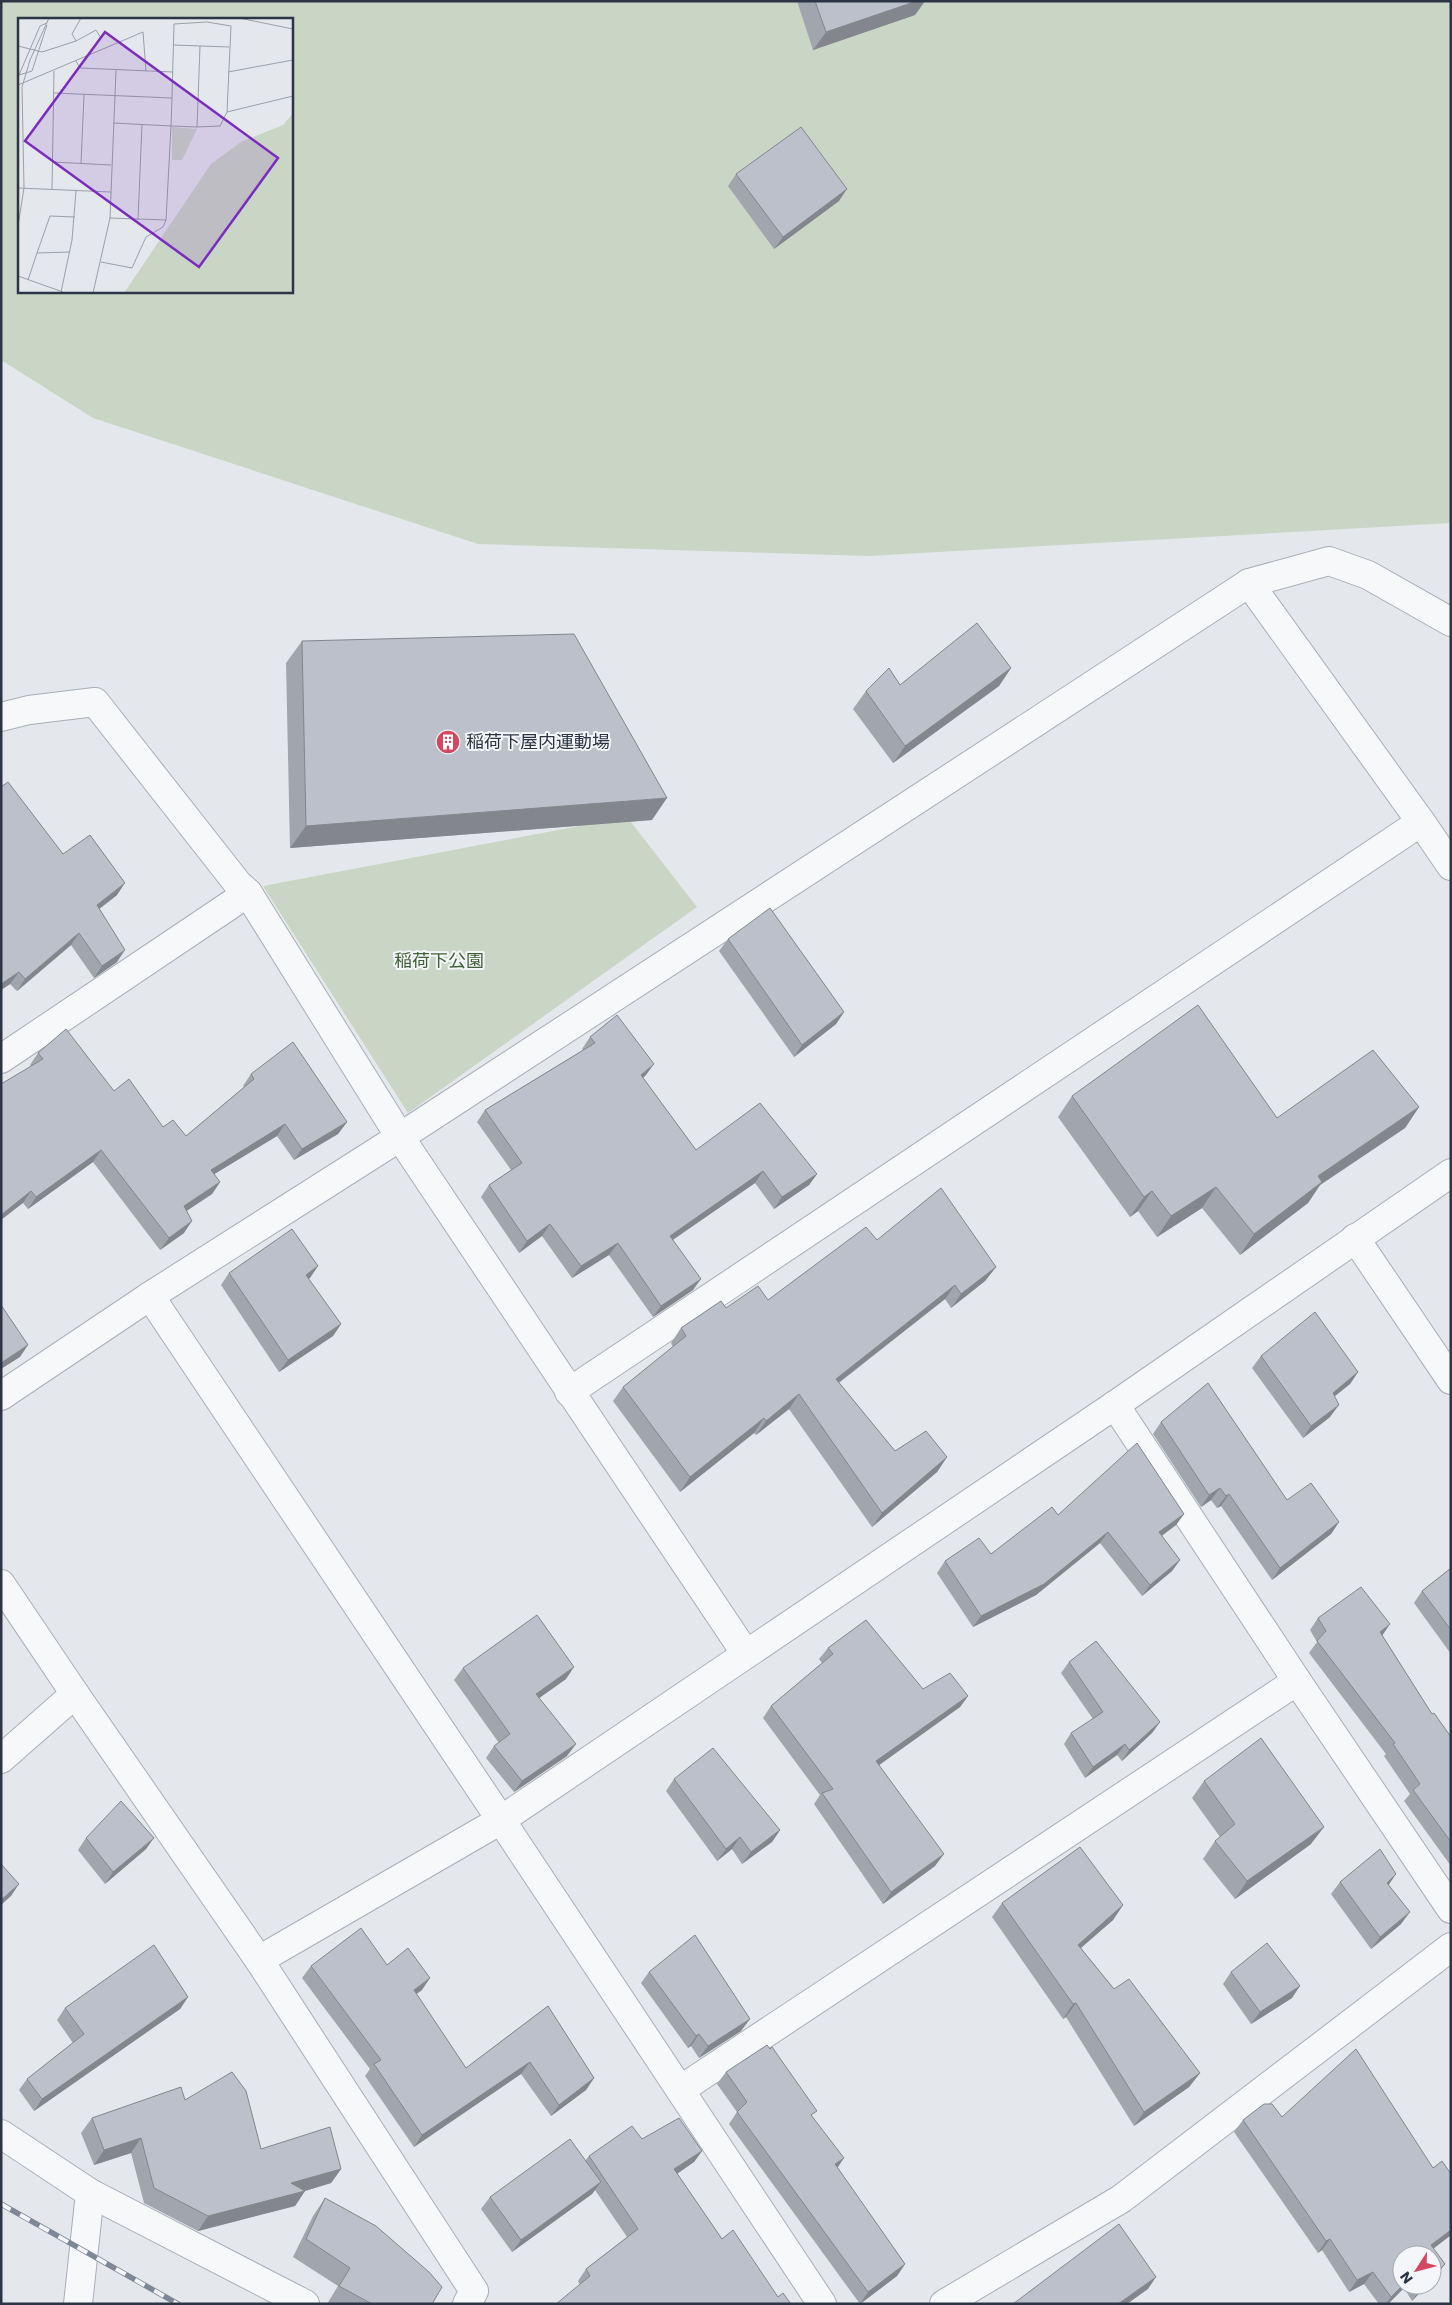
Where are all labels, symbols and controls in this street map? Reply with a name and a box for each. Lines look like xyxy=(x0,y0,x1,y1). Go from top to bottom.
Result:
inset map xyxy=(18,18,292,292)
building icon: 稲荷下屋内運動場 xyxy=(435,729,461,755)
place label: 稲荷下屋内運動場 xyxy=(466,729,610,754)
park label: 稲荷下公園 xyxy=(394,948,484,973)
north arrow xyxy=(1392,2245,1442,2295)
text: N xyxy=(1395,2268,1418,2288)

